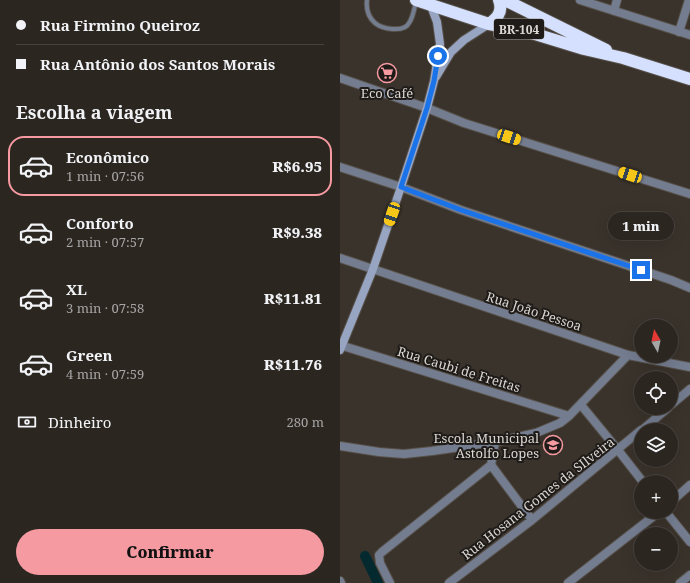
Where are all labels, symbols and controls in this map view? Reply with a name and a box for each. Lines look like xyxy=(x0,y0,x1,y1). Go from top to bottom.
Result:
text: Rua Firmino Queiroz xyxy=(40,15,200,35)
road number: BR-104 xyxy=(494,19,544,39)
route start xyxy=(429,47,447,65)
text: Rua Antônio dos Santos Morais xyxy=(40,54,275,74)
supermarket icon: Eco Café xyxy=(376,62,398,84)
place label: Eco Café xyxy=(361,84,413,102)
text: Escolha a viagem xyxy=(16,100,172,124)
car xyxy=(496,128,522,146)
text: Econômico xyxy=(66,147,149,167)
icon: car xyxy=(18,148,54,184)
text: R$6.95 xyxy=(272,156,322,176)
car xyxy=(617,166,643,184)
text: 1 min · 07:56 xyxy=(66,167,144,185)
car xyxy=(382,201,402,227)
callout: 1 min xyxy=(608,212,674,240)
text: Conforto xyxy=(66,213,134,233)
icon: car xyxy=(18,214,54,250)
text: 1 min xyxy=(622,217,660,235)
text: R$9.38 xyxy=(272,222,322,242)
text: 2 min · 07:57 xyxy=(66,233,144,251)
route end xyxy=(632,261,650,279)
text: XL xyxy=(66,279,87,299)
icon: car xyxy=(18,280,54,316)
street label: Rua João Pessoa xyxy=(484,287,584,335)
text: R$11.81 xyxy=(264,288,322,308)
text: 3 min · 07:58 xyxy=(66,299,144,317)
north arrow xyxy=(634,319,678,363)
map controls xyxy=(634,319,678,571)
street label: Rua Caubi de Freitas xyxy=(395,342,523,396)
text: Green xyxy=(66,345,113,365)
icon: car xyxy=(18,346,54,382)
text: R$11.76 xyxy=(264,354,322,374)
text: 4 min · 07:59 xyxy=(66,365,144,383)
button: locate xyxy=(634,371,678,415)
icon: cash xyxy=(16,411,38,433)
text: Dinheiro xyxy=(48,412,111,432)
text: 280 m xyxy=(287,413,324,431)
button: layers xyxy=(634,423,678,467)
place label: Escola Municipal Astolfo Lopes xyxy=(434,429,539,462)
street label: Rua Hosana Gomes da SIlveira xyxy=(458,433,618,563)
school or university icon: Escola Municipal Astolfo Lopes xyxy=(542,434,564,456)
button: + xyxy=(634,475,678,519)
button: − xyxy=(634,527,678,571)
button: Confirmar xyxy=(16,529,324,575)

